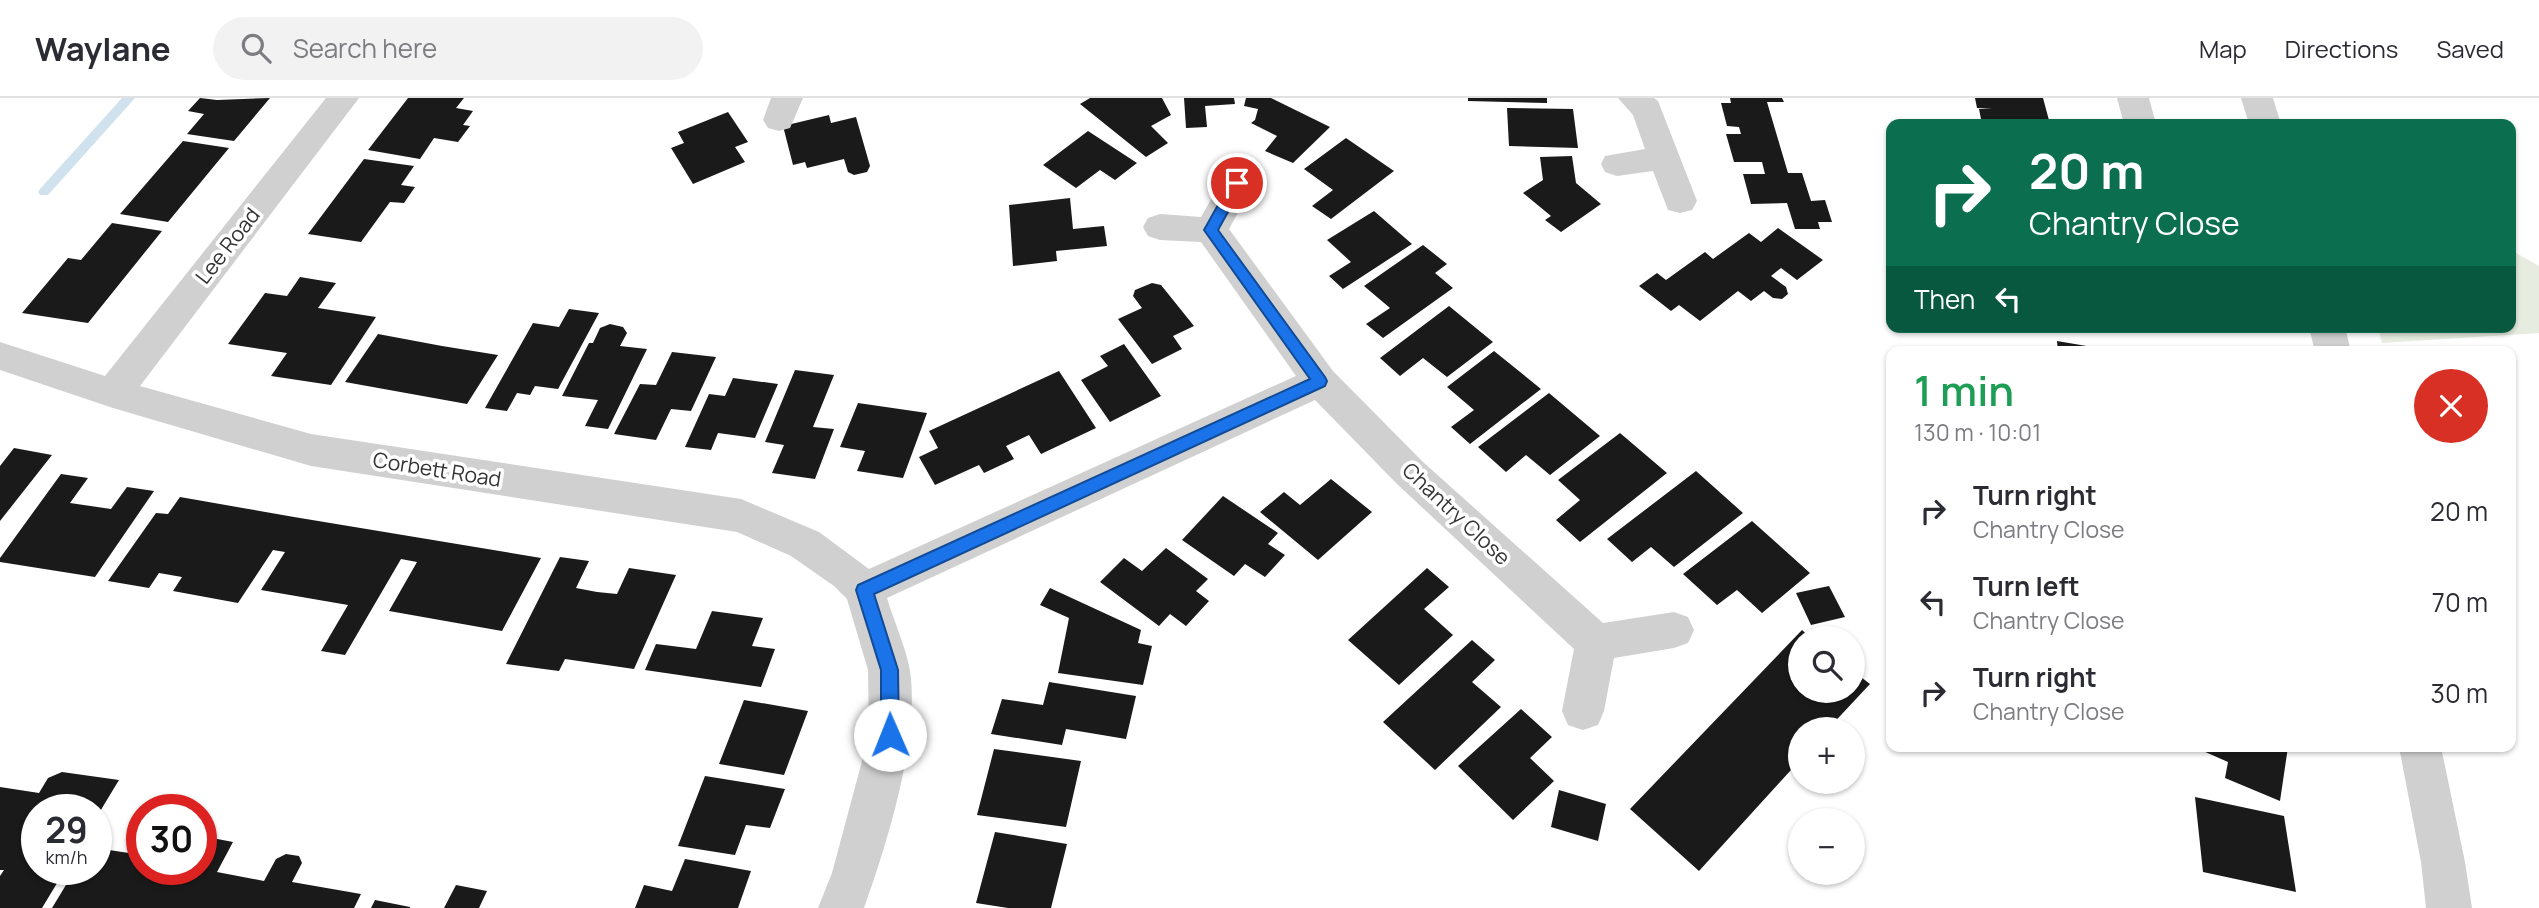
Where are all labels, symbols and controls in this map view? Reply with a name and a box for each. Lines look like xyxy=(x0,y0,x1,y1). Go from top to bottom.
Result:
search box xyxy=(213,17,703,80)
text: Waylane xyxy=(35,26,171,71)
icon: search xyxy=(237,29,275,67)
text: Search here xyxy=(293,30,437,66)
text: Map xyxy=(2199,32,2247,65)
text: Directions xyxy=(2285,32,2398,65)
text: Saved xyxy=(2436,32,2504,65)
text: 20 m xyxy=(2029,137,2144,204)
icon: right xyxy=(1914,147,2005,238)
pin xyxy=(1207,153,1267,213)
icon: arrive xyxy=(1218,164,1256,202)
text: Chantry Close xyxy=(2029,201,2240,245)
street label: Lee Road xyxy=(189,202,266,289)
icon: left xyxy=(1989,280,2027,318)
text: Then xyxy=(1914,281,1975,317)
text: 1 min xyxy=(1914,361,2014,419)
button: close xyxy=(2414,369,2488,443)
text: 130 m · 10:01 xyxy=(1914,416,2041,448)
street label: Corbett Road xyxy=(371,445,503,493)
street label: Chantry Close xyxy=(1397,456,1517,571)
text: Turn right xyxy=(1973,477,2097,513)
icon: right xyxy=(1914,492,1952,530)
text: 20 m xyxy=(2430,493,2488,529)
text: Chantry Close xyxy=(1973,513,2124,545)
text: Turn left xyxy=(1973,568,2080,604)
icon: left xyxy=(1914,583,1952,621)
text: 70 m xyxy=(2432,584,2488,620)
text: Chantry Close xyxy=(1973,604,2124,636)
map controls xyxy=(1788,626,1865,885)
button: search xyxy=(1788,626,1865,703)
text: Turn right xyxy=(1973,659,2097,695)
icon: right xyxy=(1914,674,1952,712)
text: 30 m xyxy=(2431,675,2488,711)
text: Chantry Close xyxy=(1973,695,2124,727)
position arrow xyxy=(853,698,927,772)
button: + xyxy=(1788,717,1865,794)
speed limit sign: 30 xyxy=(126,794,217,885)
text: 29 xyxy=(45,806,88,854)
button: − xyxy=(1788,808,1865,885)
text: km/h xyxy=(46,845,87,869)

